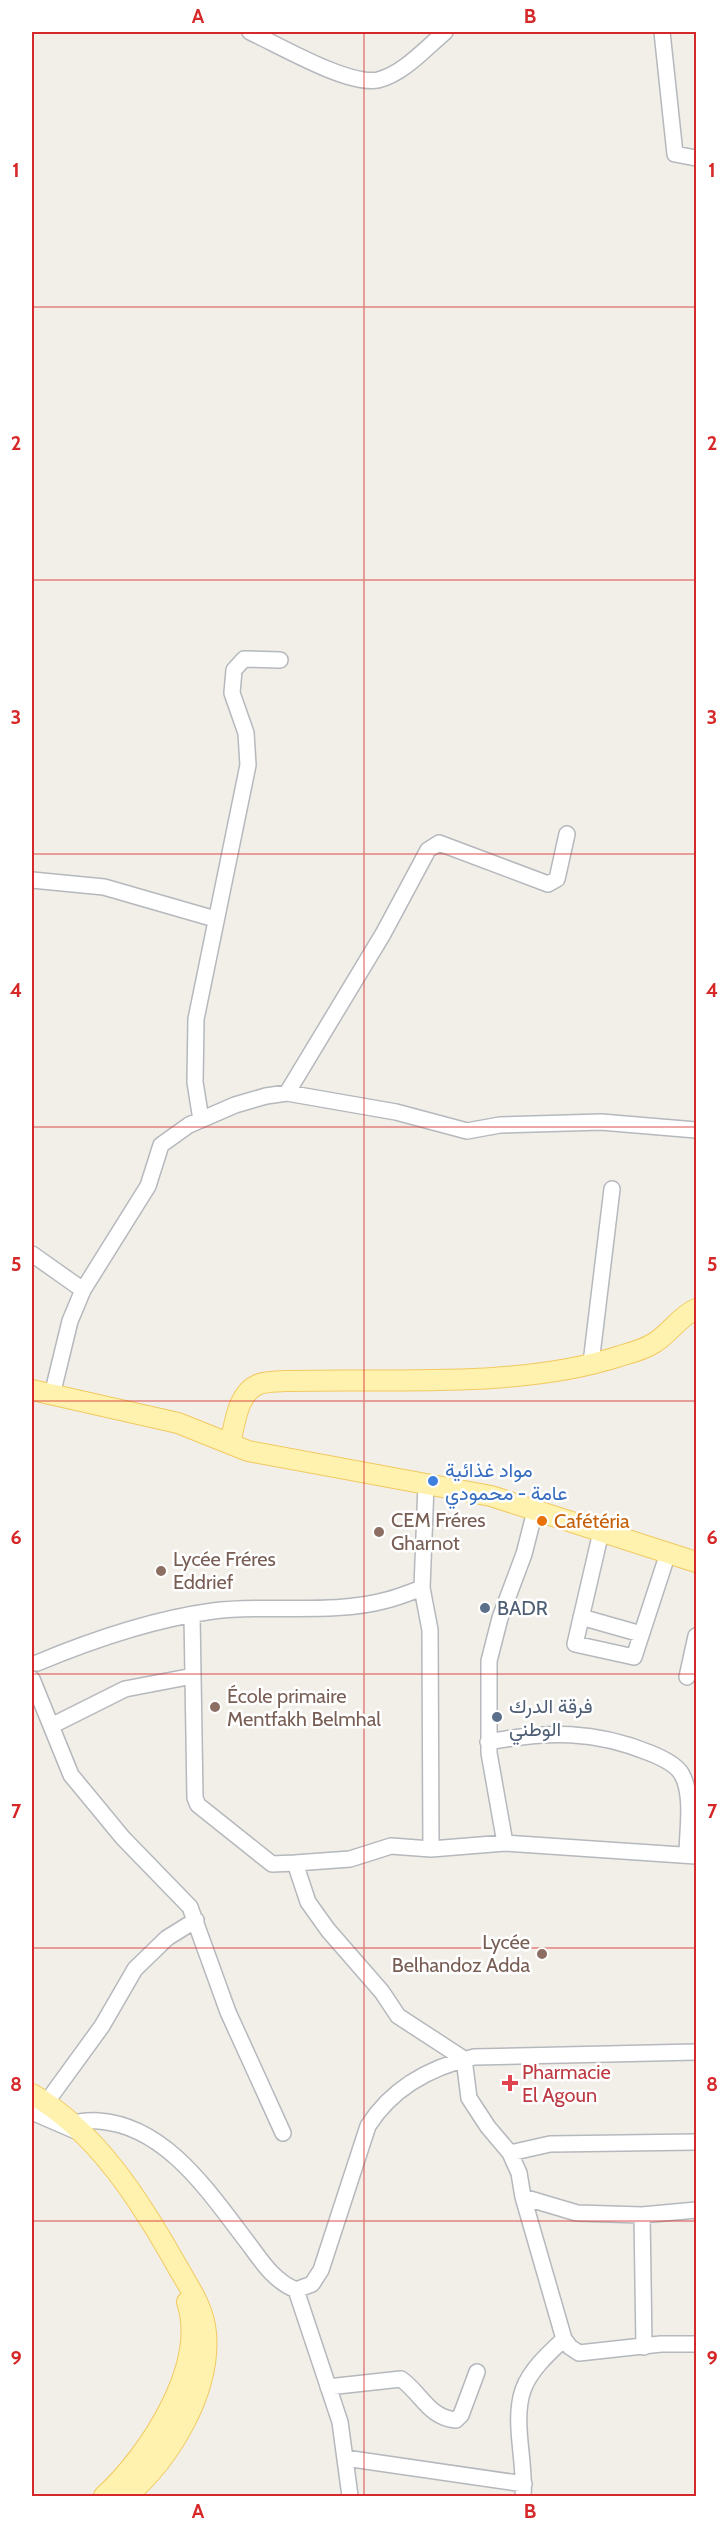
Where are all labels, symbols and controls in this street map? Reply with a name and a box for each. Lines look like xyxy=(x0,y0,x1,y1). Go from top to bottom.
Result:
text: A xyxy=(192,4,205,28)
text: B xyxy=(524,4,536,28)
text: 1 xyxy=(12,158,20,182)
text: 1 xyxy=(708,158,716,182)
text: 2 xyxy=(11,431,21,455)
text: 2 xyxy=(707,431,717,455)
text: 3 xyxy=(11,705,21,729)
text: 3 xyxy=(707,705,717,729)
text: 4 xyxy=(10,978,22,1002)
text: 4 xyxy=(706,978,718,1002)
text: 5 xyxy=(11,1252,21,1276)
text: 5 xyxy=(707,1252,717,1276)
place label: مواد غذائية عامة - محمودي xyxy=(445,1458,568,1510)
marker: مواد غذائية عامة - محمودي xyxy=(426,1474,440,1488)
place label: CEM Fréres Gharnot xyxy=(391,1508,486,1555)
place label: Cafétéria xyxy=(554,1509,630,1533)
marker: Cafétéria xyxy=(535,1514,549,1528)
text: 6 xyxy=(10,1525,22,1549)
marker: CEM Fréres Gharnot xyxy=(372,1525,386,1539)
text: 6 xyxy=(706,1525,718,1549)
place label: Lycée Fréres Eddrief xyxy=(173,1547,276,1594)
marker: Lycée Fréres Eddrief xyxy=(154,1564,168,1578)
place label: BADR xyxy=(497,1596,548,1620)
marker: BADR xyxy=(478,1601,492,1615)
place label: École primaire Mentfakh Belmhal xyxy=(227,1684,381,1731)
place label: فرقة الدرك الوطني xyxy=(509,1694,593,1746)
marker: École primaire Mentfakh Belmhal xyxy=(208,1700,222,1714)
marker: فرقة الدرك الوطني xyxy=(490,1710,504,1724)
text: 7 xyxy=(11,1799,22,1823)
text: 7 xyxy=(707,1799,718,1823)
place label: Lycée Belhandoz Adda xyxy=(392,1930,530,1977)
marker: Lycée Belhandoz Adda xyxy=(535,1947,549,1961)
place label: Pharmacie El Agoun xyxy=(522,2060,611,2107)
text: 8 xyxy=(10,2072,22,2096)
text: 8 xyxy=(706,2072,718,2096)
marker: Pharmacie El Agoun xyxy=(503,2076,517,2090)
text: 9 xyxy=(10,2346,22,2370)
text: 9 xyxy=(706,2346,718,2370)
text: A xyxy=(192,2499,205,2523)
text: B xyxy=(524,2499,536,2523)

